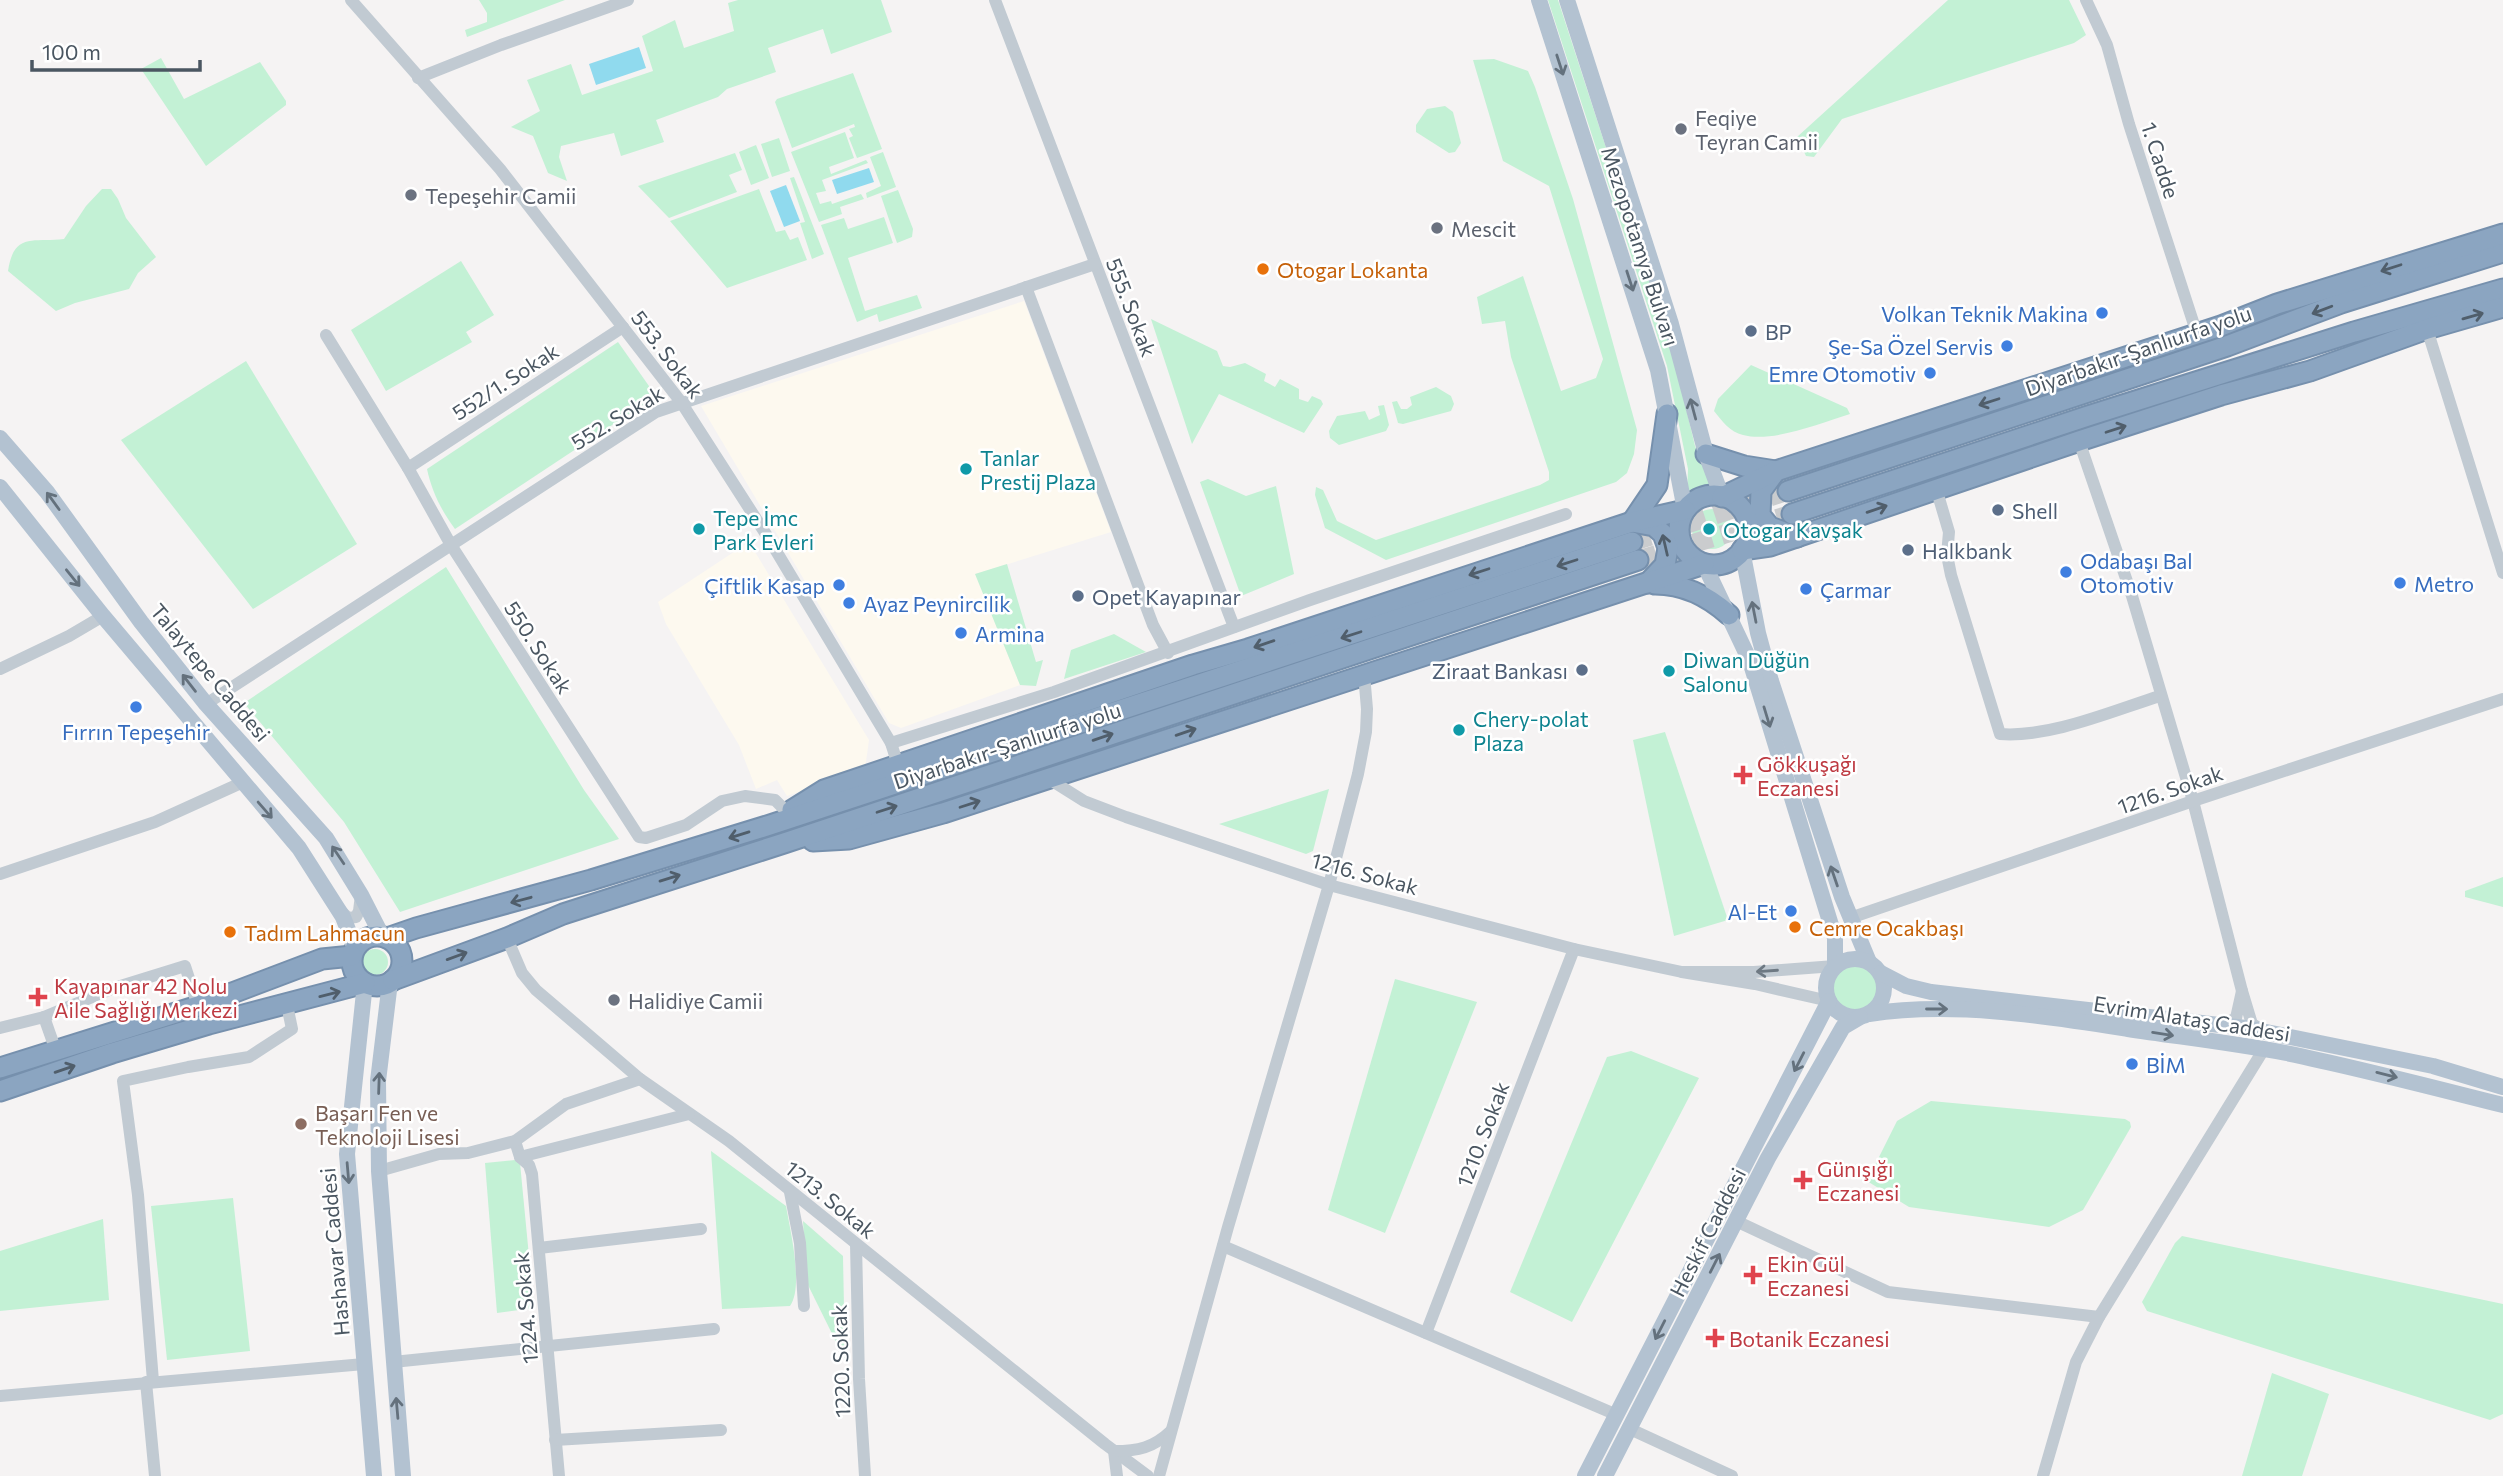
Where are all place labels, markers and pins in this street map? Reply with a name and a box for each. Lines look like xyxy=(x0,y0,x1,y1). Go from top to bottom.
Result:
place label: Feqiye Teyran Camii xyxy=(1695,105,1818,154)
marker: Feqiye Teyran Camii xyxy=(1673,121,1689,137)
place label: Tepeşehir Camii xyxy=(425,183,576,208)
marker: Tepeşehir Camii xyxy=(403,187,419,203)
place label: Mescit xyxy=(1451,216,1516,241)
marker: Mescit xyxy=(1429,220,1445,236)
place label: Otogar Lokanta xyxy=(1277,257,1428,282)
marker: Otogar Lokanta xyxy=(1255,261,1271,277)
place label: Volkan Teknik Makina xyxy=(1881,301,2088,326)
marker: Volkan Teknik Makina xyxy=(2094,305,2110,321)
place label: BP xyxy=(1765,319,1792,344)
marker: BP xyxy=(1743,323,1759,339)
place label: Şe-Sa Özel Servis xyxy=(1828,334,1993,359)
marker: Şe-Sa Özel Servis xyxy=(1999,338,2015,354)
place label: Emre Otomotiv xyxy=(1768,361,1916,386)
marker: Emre Otomotiv xyxy=(1922,365,1938,381)
place label: Tanlar Prestij Plaza xyxy=(980,445,1096,494)
marker: Tanlar Prestij Plaza xyxy=(958,461,974,477)
place label: Shell xyxy=(2012,498,2058,523)
marker: Shell xyxy=(1990,502,2006,518)
place label: Tepe İmc Park Evleri xyxy=(713,505,814,554)
place label: Otogar Kavşak xyxy=(1723,517,1863,542)
marker: Tepe İmc Park Evleri xyxy=(691,521,707,537)
marker: Otogar Kavşak xyxy=(1701,521,1717,537)
place label: Halkbank xyxy=(1922,538,2012,563)
marker: Halkbank xyxy=(1900,542,1916,558)
place label: Odabaşı Bal Otomotiv xyxy=(2080,548,2193,597)
marker: Odabaşı Bal Otomotiv xyxy=(2058,564,2074,580)
place label: Metro xyxy=(2414,571,2474,596)
place label: Çiftlik Kasap xyxy=(704,573,825,598)
marker: Metro xyxy=(2392,575,2408,591)
marker: Çiftlik Kasap xyxy=(831,577,847,593)
place label: Çarmar xyxy=(1820,577,1891,602)
marker: Çarmar xyxy=(1798,581,1814,597)
place label: Opet Kayapınar xyxy=(1092,584,1241,609)
marker: Opet Kayapınar xyxy=(1070,588,1086,604)
place label: Ayaz Peynircilik xyxy=(863,591,1011,616)
marker: Ayaz Peynircilik xyxy=(841,595,857,611)
place label: Armina xyxy=(975,621,1045,646)
marker: Armina xyxy=(953,625,969,641)
place label: Diwan Düğün Salonu xyxy=(1683,647,1810,696)
place label: Ziraat Bankası xyxy=(1432,658,1568,683)
marker: Ziraat Bankası xyxy=(1574,662,1590,678)
marker: Diwan Düğün Salonu xyxy=(1661,663,1677,679)
marker: Fırrın Tepeşehir xyxy=(128,699,144,715)
place label: Chery-polat Plaza xyxy=(1473,706,1589,755)
place label: Fırrın Tepeşehir xyxy=(62,719,210,744)
marker: Chery-polat Plaza xyxy=(1451,722,1467,738)
place label: Gökkuşağı Eczanesi xyxy=(1757,751,1857,800)
marker: Gökkuşağı Eczanesi xyxy=(1735,767,1751,783)
place label: Al-Et xyxy=(1727,899,1777,924)
marker: Al-Et xyxy=(1783,903,1799,919)
place label: Cemre Ocakbaşı xyxy=(1809,915,1964,940)
marker: Cemre Ocakbaşı xyxy=(1787,919,1803,935)
place label: Tadım Lahmacun xyxy=(244,920,405,945)
marker: Tadım Lahmacun xyxy=(222,924,238,940)
place label: Kayapınar 42 Nolu Aile Sağlığı Merkezi xyxy=(54,973,238,1022)
marker: Kayapınar 42 Nolu Aile Sağlığı Merkezi xyxy=(28,987,48,1007)
place label: Halidiye Camii xyxy=(628,988,763,1013)
marker: Halidiye Camii xyxy=(606,992,622,1008)
place label: BİM xyxy=(2146,1052,2186,1077)
marker: BİM xyxy=(2124,1056,2140,1072)
place label: Başarı Fen ve Teknoloji Lisesi xyxy=(315,1100,460,1149)
marker: Başarı Fen ve Teknoloji Lisesi xyxy=(293,1116,309,1132)
place label: Günışığı Eczanesi xyxy=(1817,1156,1899,1205)
marker: Günışığı Eczanesi xyxy=(1795,1172,1811,1188)
place label: Ekin Gül Eczanesi xyxy=(1767,1251,1849,1300)
marker: Ekin Gül Eczanesi xyxy=(1745,1267,1761,1283)
place label: Botanik Eczanesi xyxy=(1729,1326,1890,1351)
marker: Botanik Eczanesi xyxy=(1707,1330,1723,1346)

